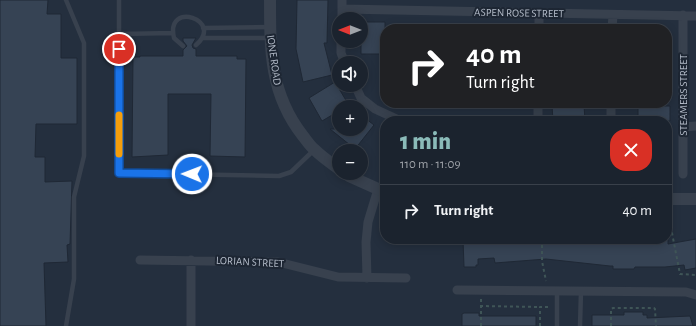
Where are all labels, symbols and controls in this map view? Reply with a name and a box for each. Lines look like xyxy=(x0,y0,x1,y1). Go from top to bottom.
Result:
street label: ASPEN ROSE STREET xyxy=(474,7,565,19)
north arrow xyxy=(332,12,368,48)
map controls xyxy=(332,12,368,180)
pin xyxy=(102,32,136,66)
street label: IONE ROAD xyxy=(265,34,283,86)
icon: arrive xyxy=(108,38,130,60)
icon: right xyxy=(400,40,452,92)
text: 40 m xyxy=(466,41,522,69)
street label: STEAMERS STREET xyxy=(678,54,689,136)
button: sound xyxy=(332,56,368,92)
text: Turn right xyxy=(466,74,535,92)
button: + xyxy=(332,100,368,136)
button: close xyxy=(610,129,652,171)
text: 1 min xyxy=(400,130,451,154)
button: − xyxy=(332,144,368,180)
position arrow xyxy=(171,153,213,195)
text: 110 m · 11:09 xyxy=(400,158,461,171)
icon: right xyxy=(400,200,422,222)
text: Turn right xyxy=(434,203,493,218)
text: 40 m xyxy=(622,203,652,218)
street label: LORIAN STREET xyxy=(216,255,285,269)

